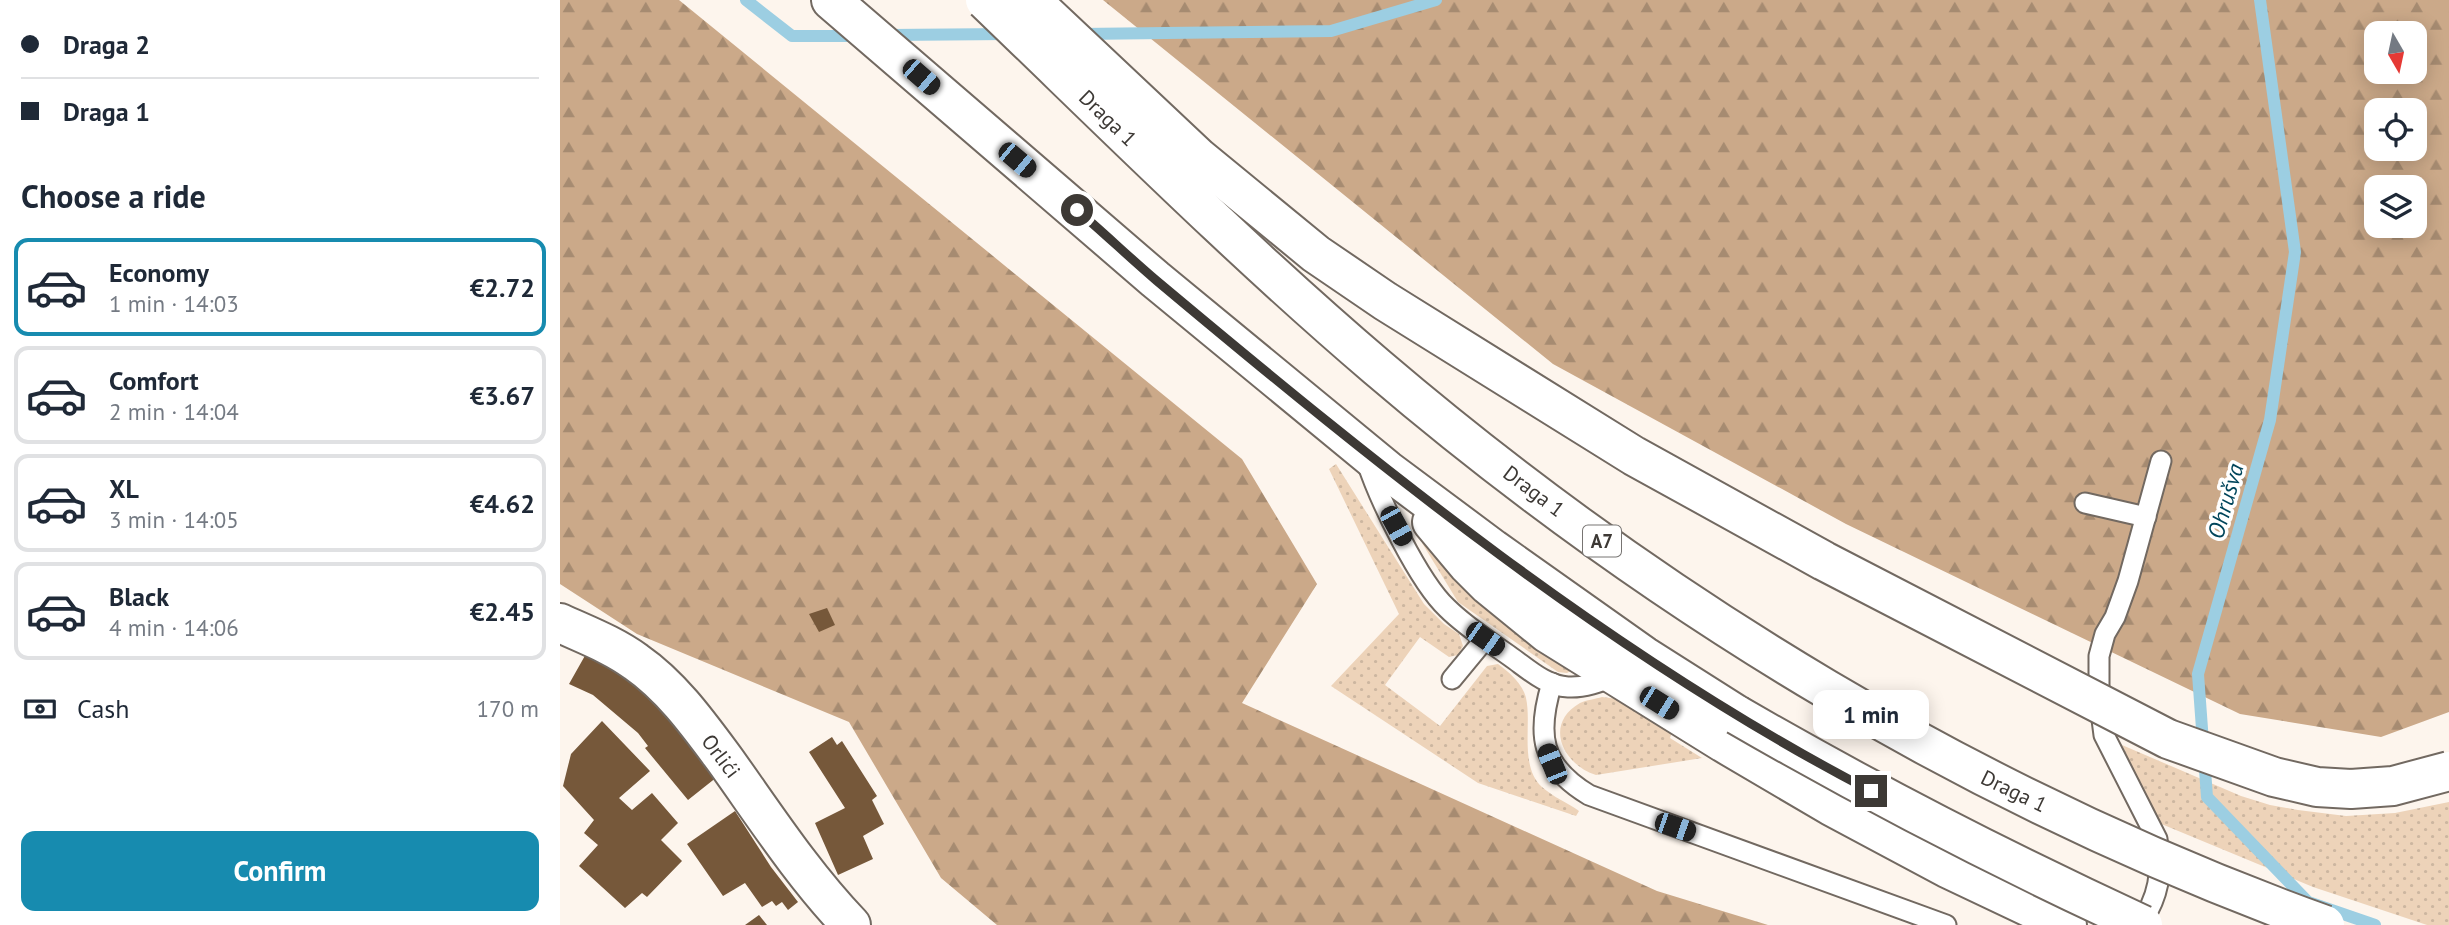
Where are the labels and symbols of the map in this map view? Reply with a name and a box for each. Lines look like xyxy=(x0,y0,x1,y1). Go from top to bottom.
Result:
north arrow xyxy=(2364,21,2427,84)
car xyxy=(899,55,944,99)
street label: Draga 1 xyxy=(1073,84,1143,152)
car xyxy=(995,138,1040,182)
route start xyxy=(1061,194,1093,226)
street label: Draga 1 xyxy=(1498,459,1570,523)
water label: Ohrušva xyxy=(2200,460,2250,542)
car xyxy=(1377,503,1416,549)
road number: A7 xyxy=(1583,526,1621,556)
car xyxy=(1462,618,1509,660)
car xyxy=(1636,683,1683,723)
callout: 1 min xyxy=(1813,690,1929,738)
street label: Orlići xyxy=(696,729,746,783)
car xyxy=(1535,741,1570,787)
street label: Draga 1 xyxy=(1977,764,2051,818)
route end xyxy=(1855,775,1887,807)
car xyxy=(1652,810,1699,844)

